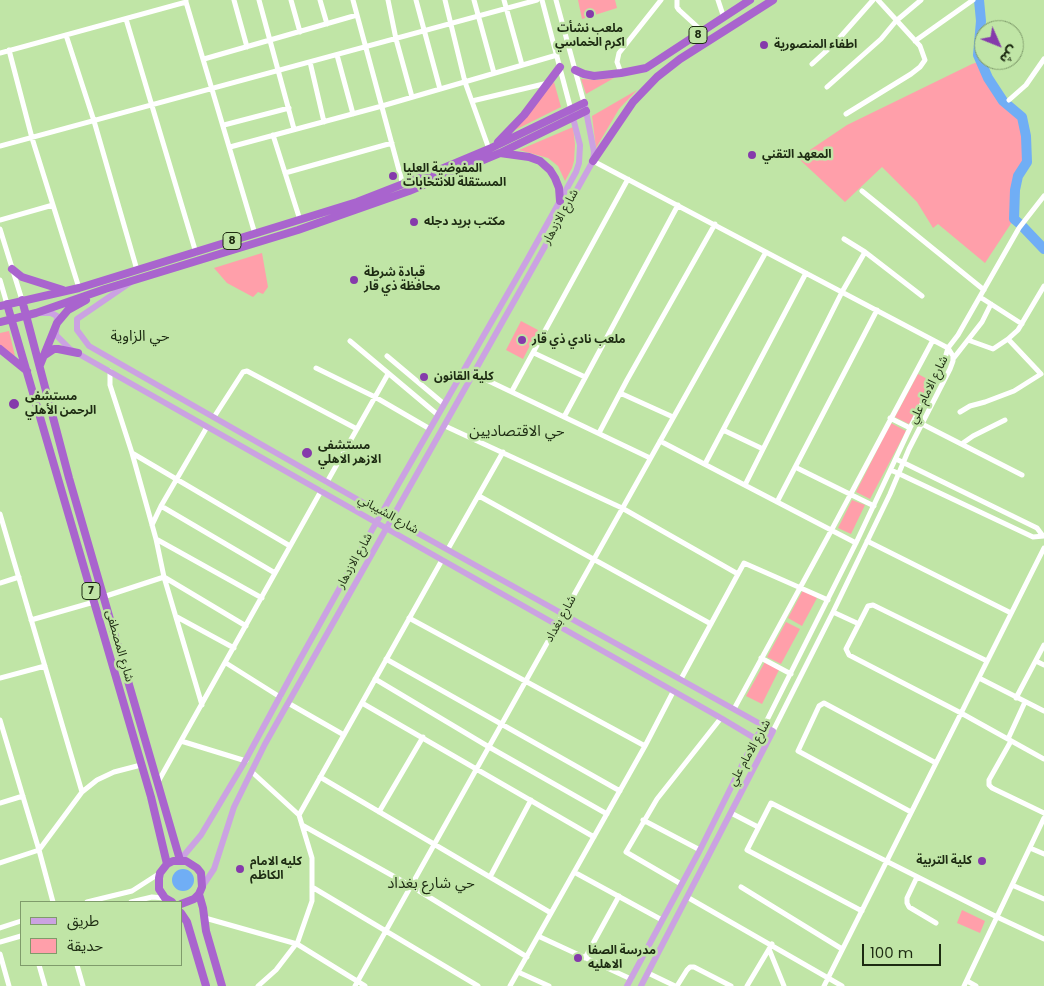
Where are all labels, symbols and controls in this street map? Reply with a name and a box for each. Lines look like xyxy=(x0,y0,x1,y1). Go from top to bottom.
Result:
marker: ملعب نشأت اكرم الخماسي xyxy=(584,8,596,20)
north arrow xyxy=(974,20,1024,70)
place label: ملعب نشأت اكرم الخماسي xyxy=(555,22,625,50)
road number: 8 xyxy=(689,26,707,44)
place label: اطفاء المنصورية xyxy=(774,38,857,52)
marker: اطفاء المنصورية xyxy=(758,39,770,51)
text: ش xyxy=(995,41,1023,69)
place label: المعهد التقني xyxy=(762,148,832,162)
marker: المعهد التقني xyxy=(746,149,758,161)
place label: المفوضية العليا المستقلة للانتخابات xyxy=(403,162,506,190)
marker: المفوضية العليا المستقلة للانتخابات xyxy=(387,170,399,182)
street label: شارع الازدهار xyxy=(540,187,582,247)
place label: مكتب بريد دجله xyxy=(424,215,505,229)
marker: مكتب بريد دجله xyxy=(408,216,420,228)
road number: 8 xyxy=(223,232,241,250)
place label: قيادة شرطة محافظة ذي قار xyxy=(364,266,440,294)
marker: قيادة شرطة محافظة ذي قار xyxy=(348,274,360,286)
district label: حي الزاوية xyxy=(111,328,169,346)
place label: ملعب نادي ذي قار xyxy=(532,333,626,347)
marker: ملعب نادي ذي قار xyxy=(516,334,528,346)
street label: شارع الامام علي xyxy=(906,354,952,426)
place label: كلية القانون xyxy=(434,370,494,384)
marker: كلية القانون xyxy=(418,371,430,383)
place label: مستشفى الرحمن الأهلي xyxy=(25,390,96,418)
marker: مستشفى الرحمن الأهلي xyxy=(7,397,21,411)
district label: حي الاقتصاديين xyxy=(469,423,565,441)
place label: مستشفى الازهر الاهلي xyxy=(318,439,381,467)
marker: مستشفى الازهر الاهلي xyxy=(300,446,314,460)
street label: شارع الشيباني xyxy=(355,492,421,538)
street label: شارع الازدهار xyxy=(334,531,376,591)
road number: 7 xyxy=(82,582,100,600)
street label: شارع بغداد xyxy=(542,593,580,645)
street label: شارع المصطفى xyxy=(102,608,136,684)
street label: شارع الامام علي xyxy=(726,717,774,789)
place label: كلية التربية xyxy=(916,854,972,868)
place label: كليه الامام الكاظم xyxy=(250,855,302,883)
marker: كلية التربية xyxy=(976,855,988,867)
marker: كليه الامام الكاظم xyxy=(234,863,246,875)
district label: حي شارع بغداد xyxy=(387,875,475,893)
legend xyxy=(20,901,182,966)
text: طريق xyxy=(67,910,99,931)
scale bar xyxy=(864,934,943,966)
text: حديقة xyxy=(67,935,103,956)
text: 100 m xyxy=(870,942,913,963)
place label: مدرسة الصفا الاهليه xyxy=(588,944,656,972)
marker: مدرسة الصفا الاهليه xyxy=(572,952,584,964)

